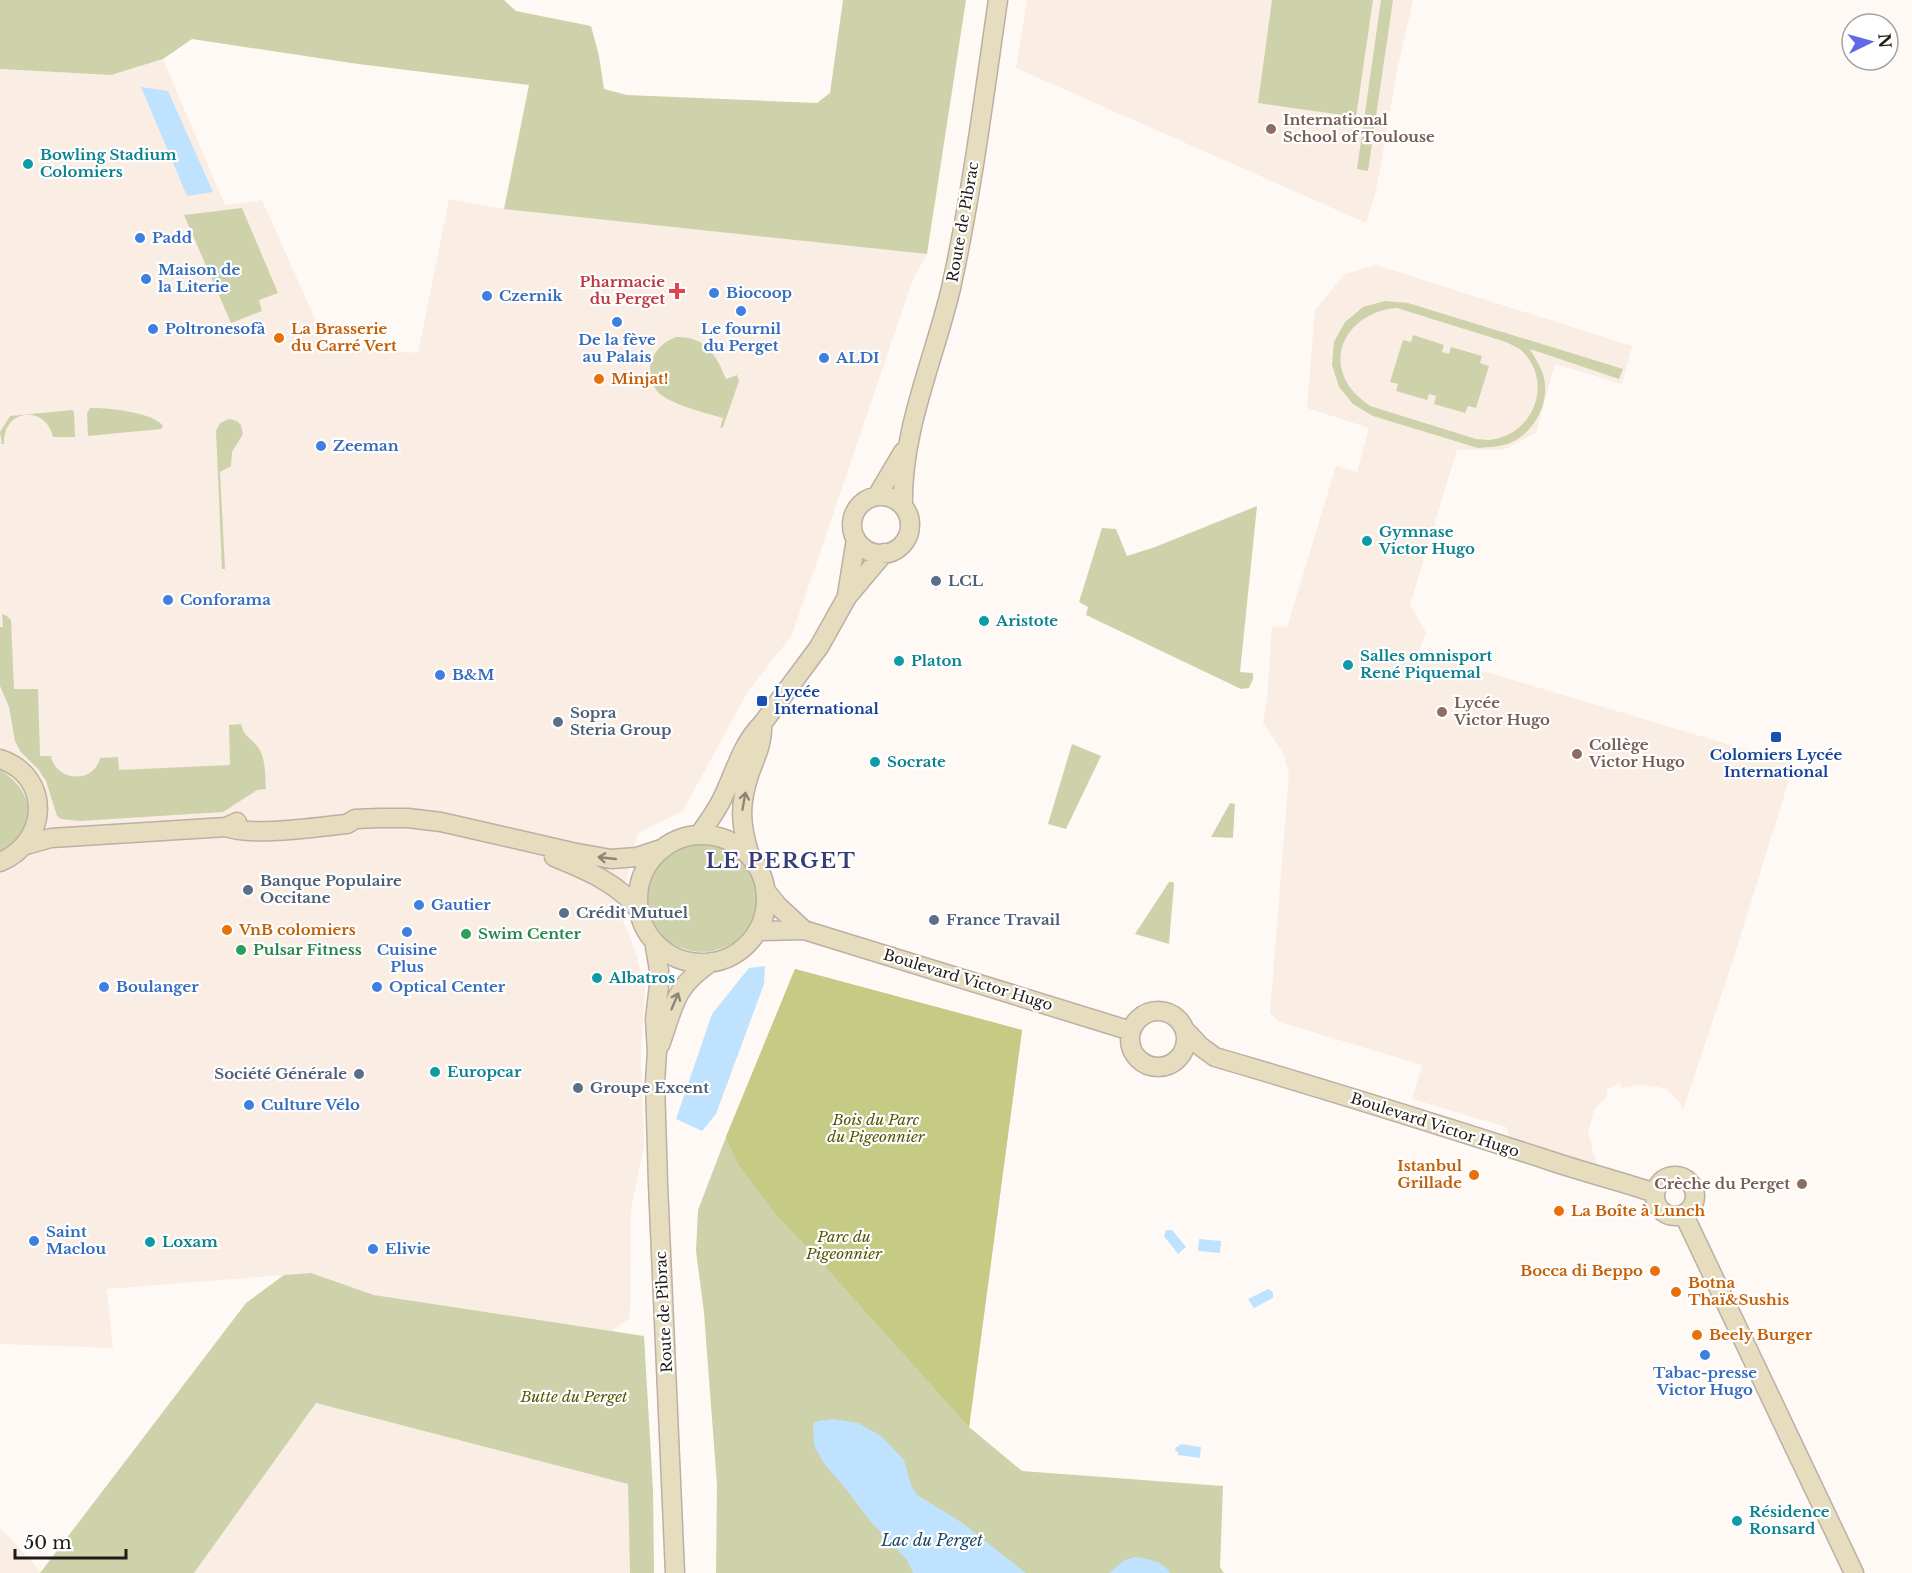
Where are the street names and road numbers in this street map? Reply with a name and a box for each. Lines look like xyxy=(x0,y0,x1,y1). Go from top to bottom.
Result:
street label: Route de Pibrac xyxy=(943,160,982,284)
street label: Boulevard Victor Hugo xyxy=(881,945,1055,1014)
street label: Boulevard Victor Hugo xyxy=(1348,1088,1522,1161)
street label: Route de Pibrac xyxy=(651,1251,676,1373)

